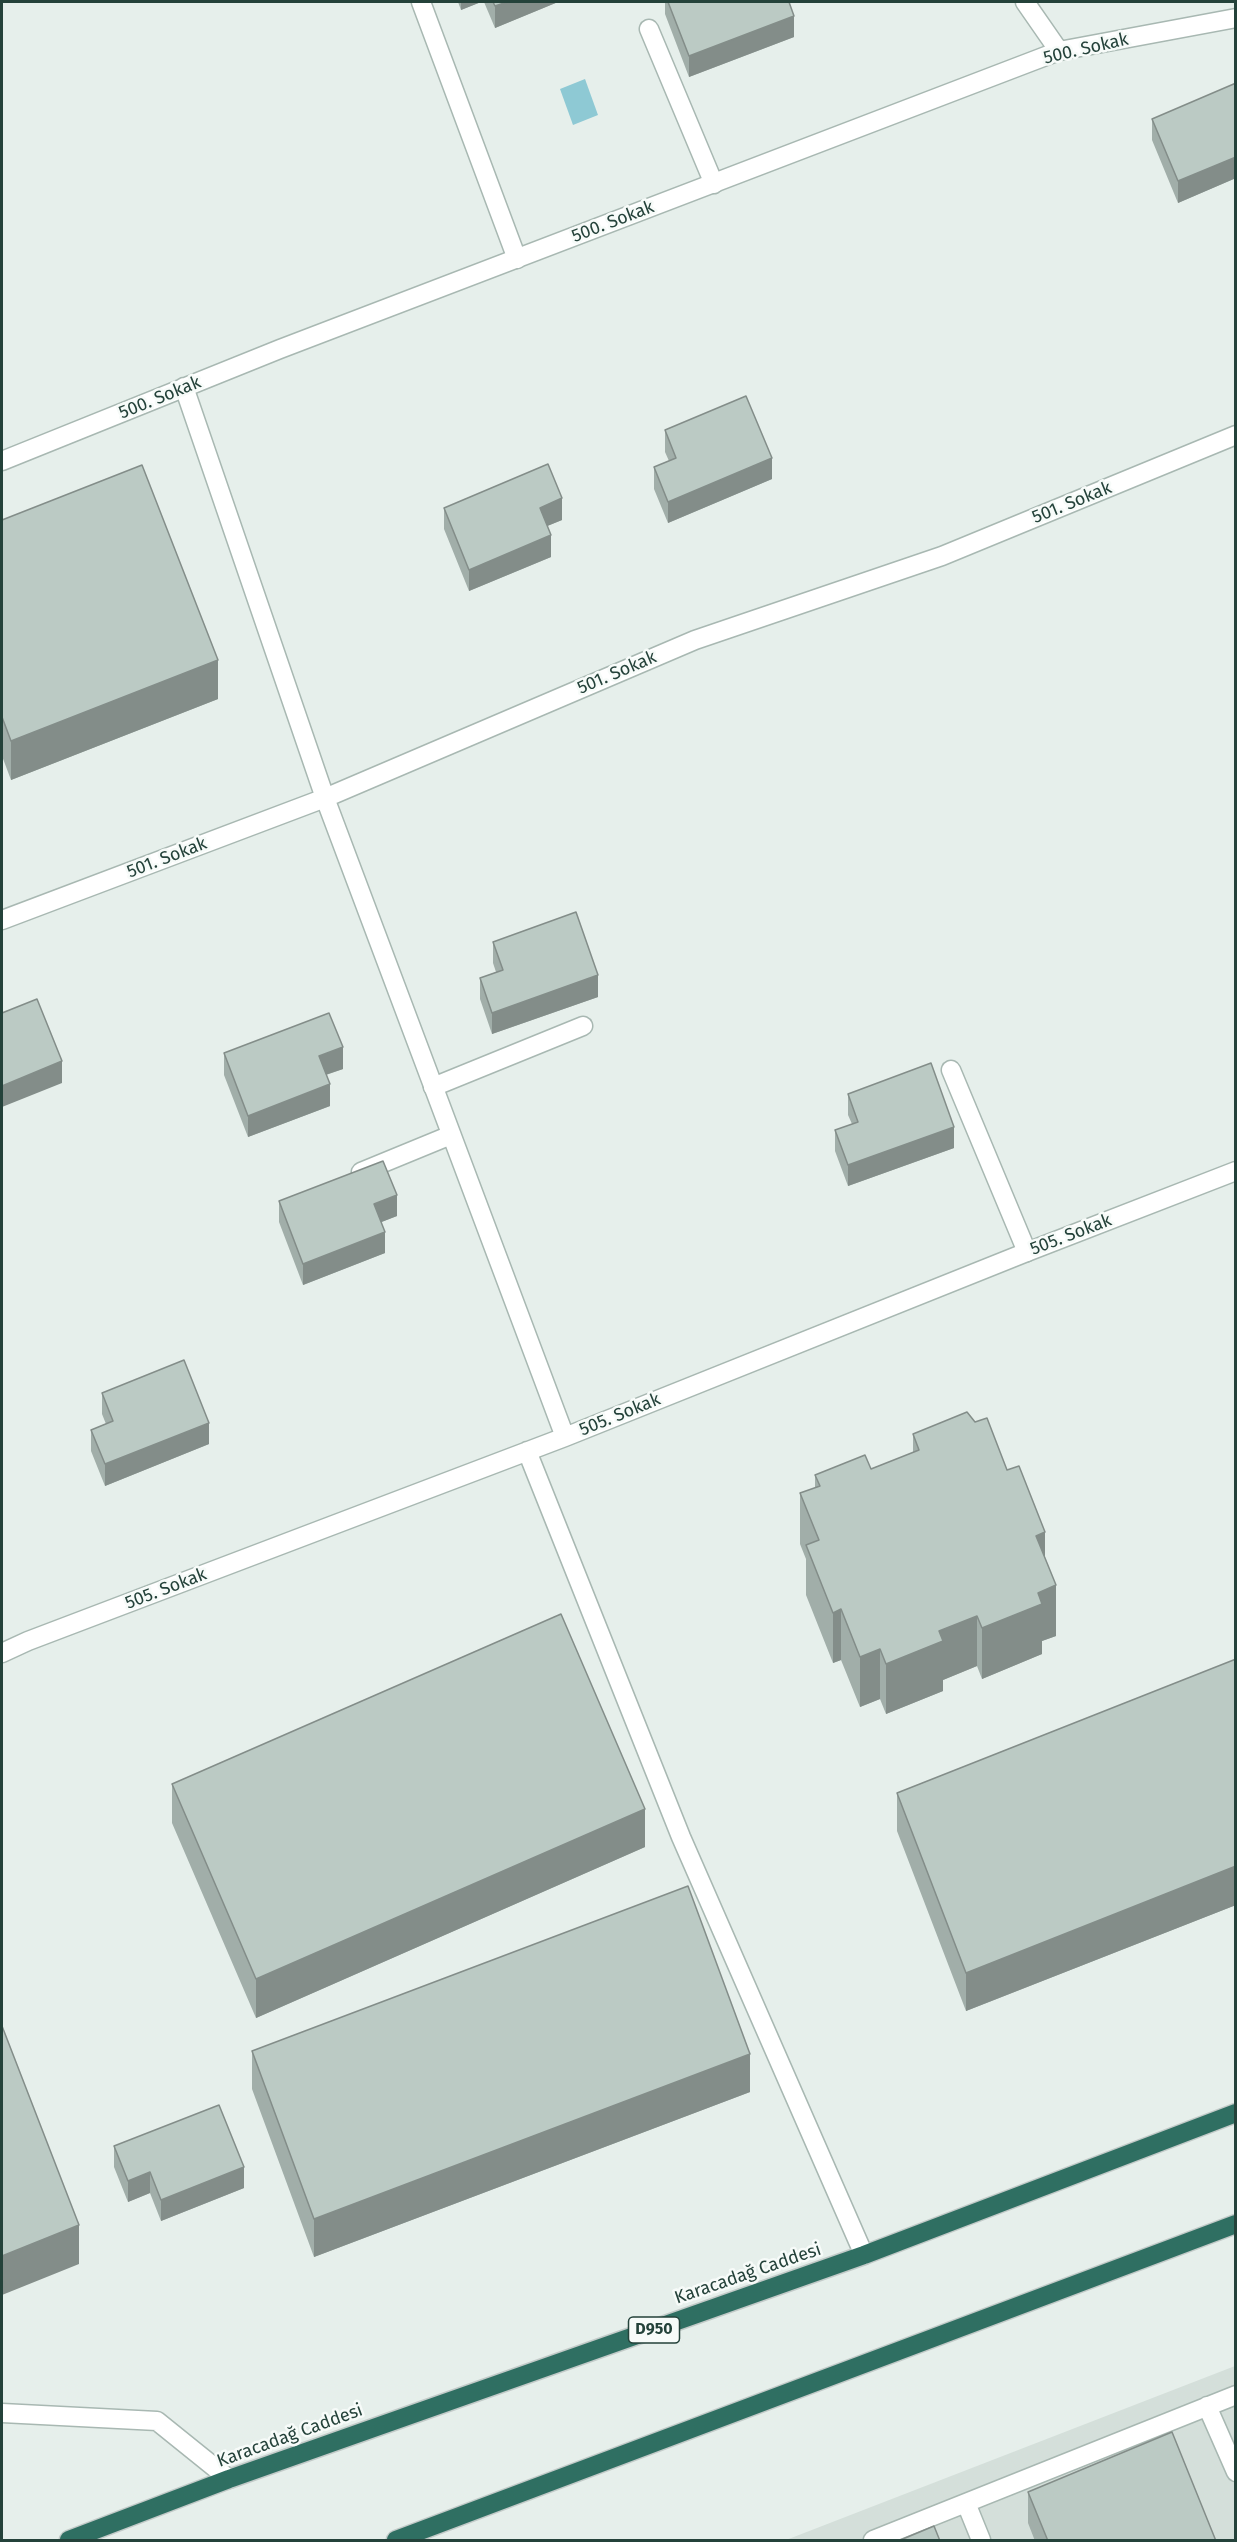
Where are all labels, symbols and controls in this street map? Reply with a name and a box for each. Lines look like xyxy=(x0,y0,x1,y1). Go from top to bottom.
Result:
street label: 500. Sokak xyxy=(1041,29,1131,69)
street label: 500. Sokak xyxy=(569,196,657,248)
street label: 500. Sokak xyxy=(116,372,204,424)
street label: 501. Sokak xyxy=(1029,477,1115,529)
street label: 501. Sokak xyxy=(574,647,660,699)
street label: 501. Sokak xyxy=(124,833,210,883)
street label: 505. Sokak xyxy=(1027,1210,1115,1260)
street label: 505. Sokak xyxy=(576,1389,664,1441)
street label: 505. Sokak xyxy=(122,1564,210,1614)
street label: Karacadağ Caddesi xyxy=(672,2239,824,2309)
road number: D950 xyxy=(628,2317,680,2343)
street label: Karacadağ Caddesi xyxy=(214,2400,366,2472)

